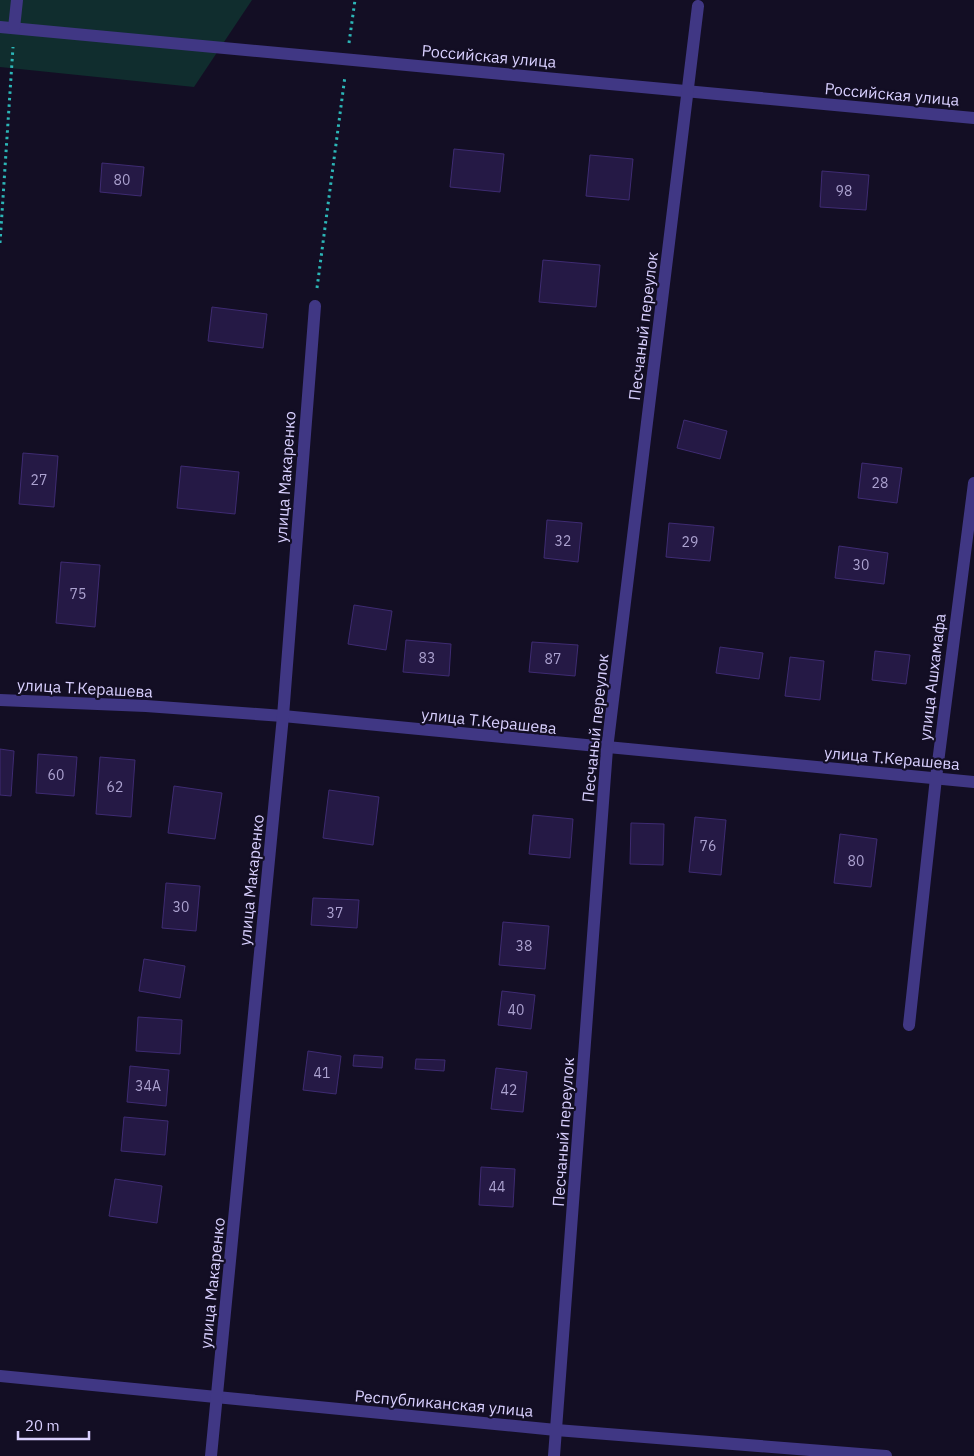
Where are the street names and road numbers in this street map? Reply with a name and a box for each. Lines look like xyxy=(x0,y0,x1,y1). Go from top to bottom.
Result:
street label: Российская улица xyxy=(421,40,558,72)
street label: Российская улица xyxy=(824,78,961,110)
street label: Песчаный переулок xyxy=(624,250,662,402)
street label: улица Макаренко xyxy=(270,411,300,543)
street label: улица Ашхамафа xyxy=(914,612,950,742)
street label: Песчаный переулок xyxy=(577,652,613,803)
street label: улица Т.Керашева xyxy=(17,674,154,702)
street label: улица Т.Керашева xyxy=(420,704,558,738)
street label: улица Т.Керашева xyxy=(823,742,961,774)
street label: улица Макаренко xyxy=(234,813,268,947)
street label: Песчаный переулок xyxy=(548,1056,578,1207)
street label: улица Макаренко xyxy=(195,1216,229,1350)
street label: Республиканская улица xyxy=(354,1385,535,1421)

